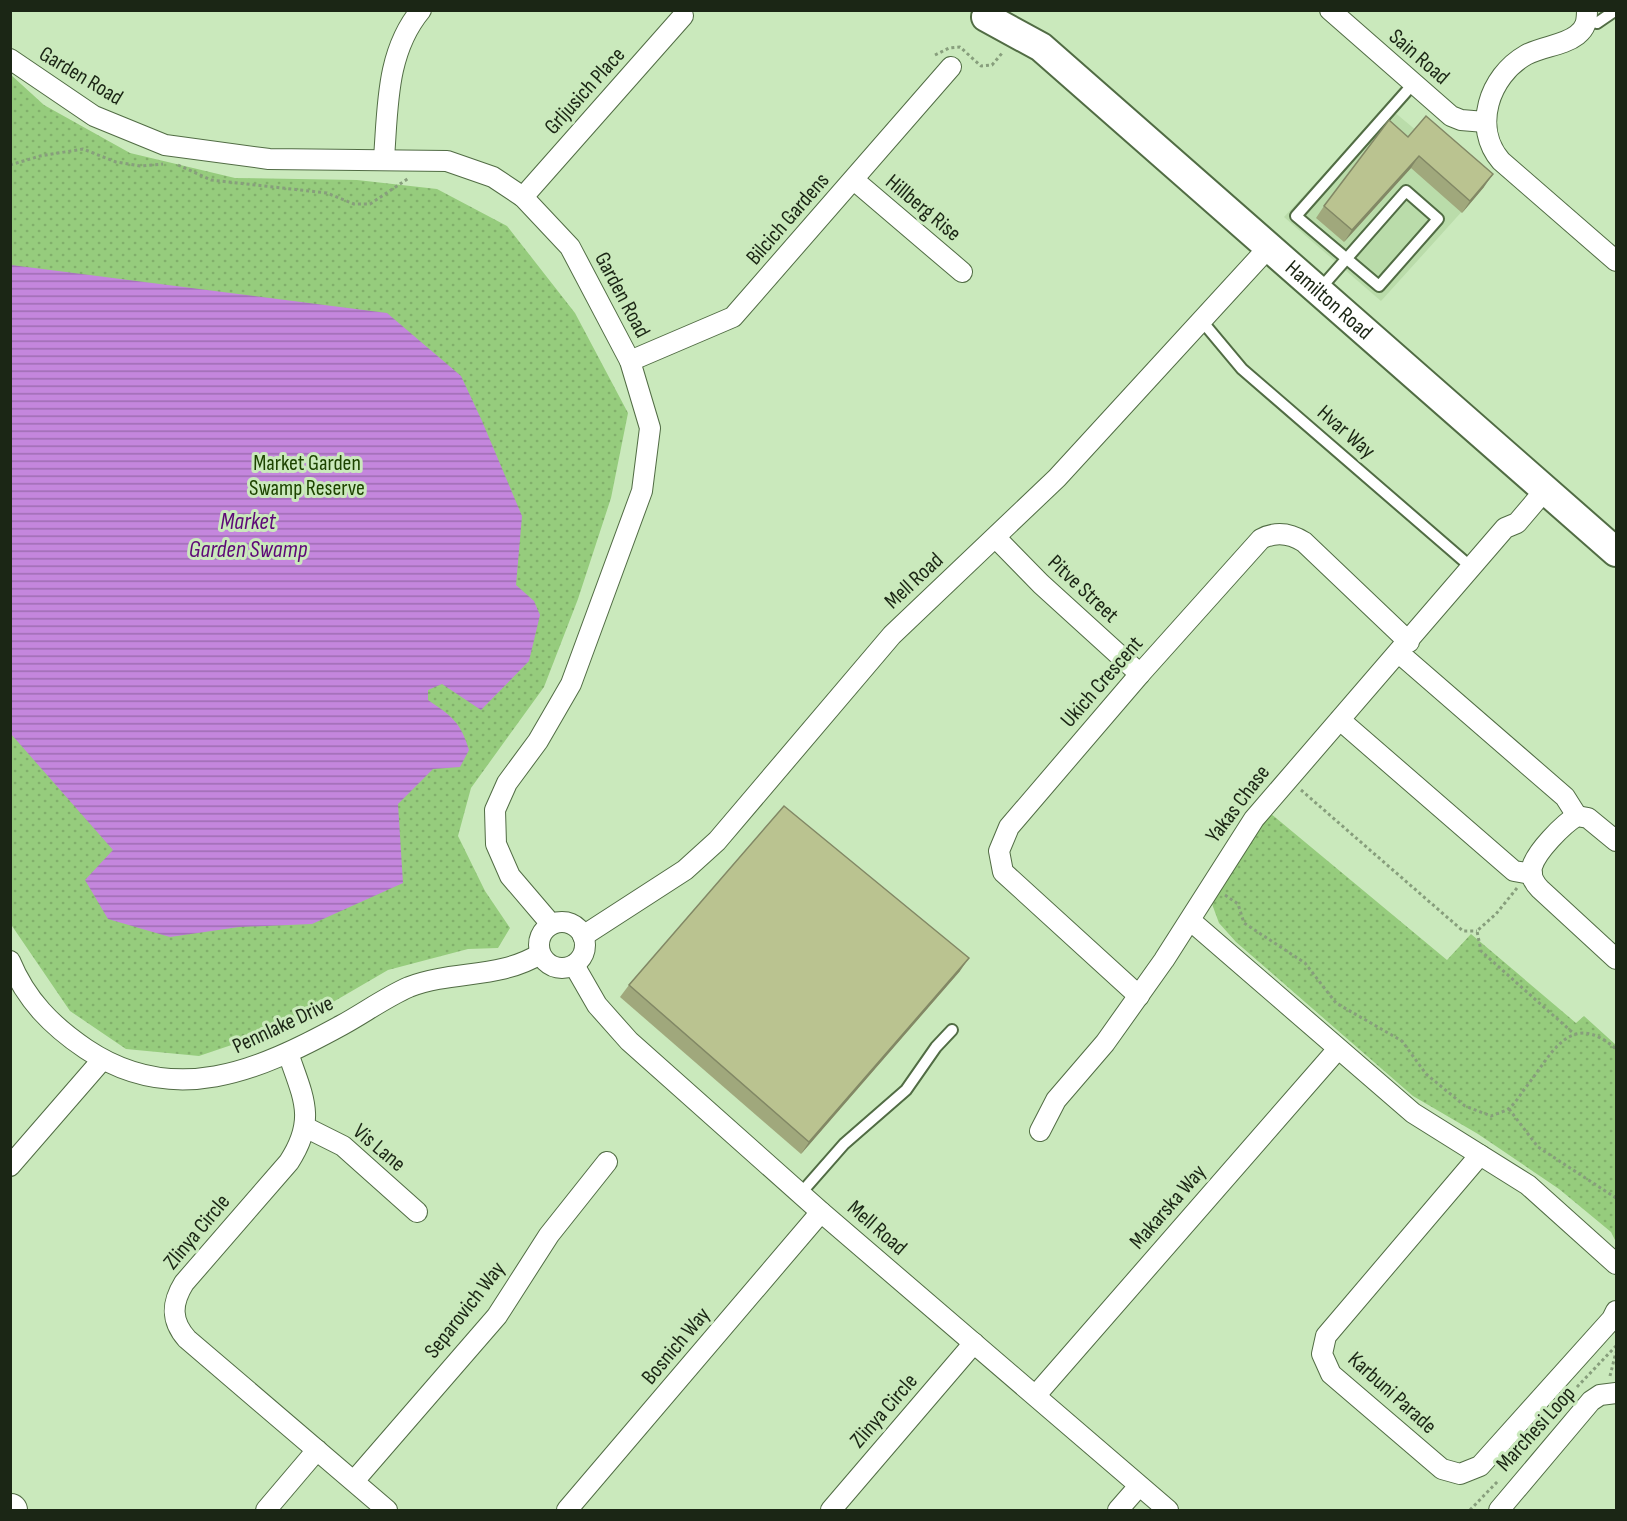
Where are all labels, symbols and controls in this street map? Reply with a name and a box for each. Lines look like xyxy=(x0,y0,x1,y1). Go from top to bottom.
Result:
street label: Sain Road xyxy=(1383,23,1455,91)
street label: Garden Road xyxy=(34,41,128,111)
street label: Grljusich Place xyxy=(539,42,631,140)
street label: Bilcich Gardens xyxy=(741,167,835,271)
street label: Hillberg Rise xyxy=(880,169,966,247)
street label: Garden Road xyxy=(588,248,656,342)
street label: Hamilton Road xyxy=(1280,254,1378,346)
street label: Hvar Way xyxy=(1311,399,1381,465)
park label: Market Garden Swamp Reserve xyxy=(249,450,365,502)
water label: Market Garden Swamp xyxy=(189,507,308,564)
street label: Mell Road xyxy=(879,547,949,615)
street label: Pitve Street xyxy=(1042,549,1124,629)
street label: Ukich Crescent xyxy=(1055,631,1149,733)
street label: Yakas Chase xyxy=(1200,760,1276,848)
street label: Pennlake Drive xyxy=(228,990,338,1060)
street label: Vis Lane xyxy=(347,1118,411,1178)
street label: Makarska Way xyxy=(1124,1159,1212,1255)
street label: Zlinya Circle xyxy=(158,1189,236,1275)
street label: Mell Road xyxy=(842,1195,912,1261)
street label: Separovich Way xyxy=(419,1256,512,1364)
street label: Bosnich Way xyxy=(636,1301,716,1390)
street label: Karbuni Parade xyxy=(1342,1346,1442,1440)
street label: Zlinya Circle xyxy=(844,1368,924,1454)
street label: Marchesi Loop xyxy=(1491,1381,1581,1477)

